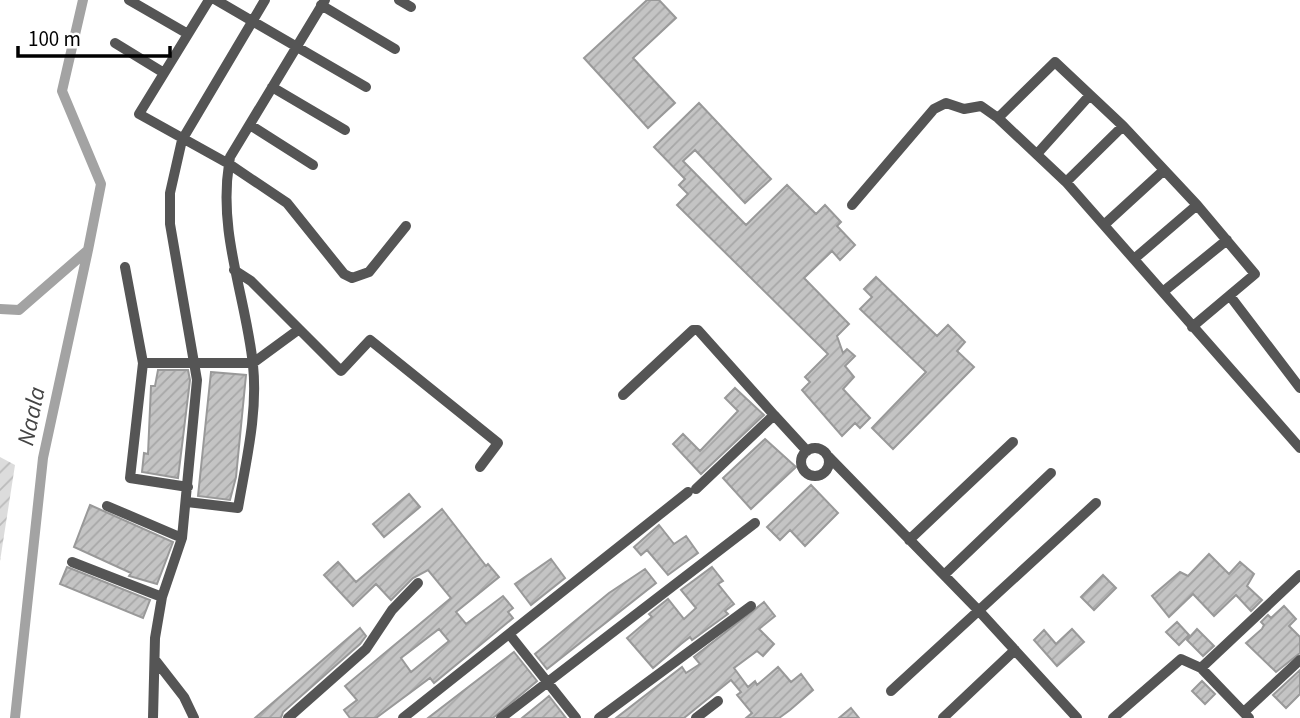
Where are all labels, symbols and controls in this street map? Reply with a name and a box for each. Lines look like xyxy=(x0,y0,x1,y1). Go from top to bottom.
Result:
scale bar xyxy=(18,14,170,58)
text: 100 m xyxy=(28,24,81,54)
water label: Naala xyxy=(8,383,55,449)

